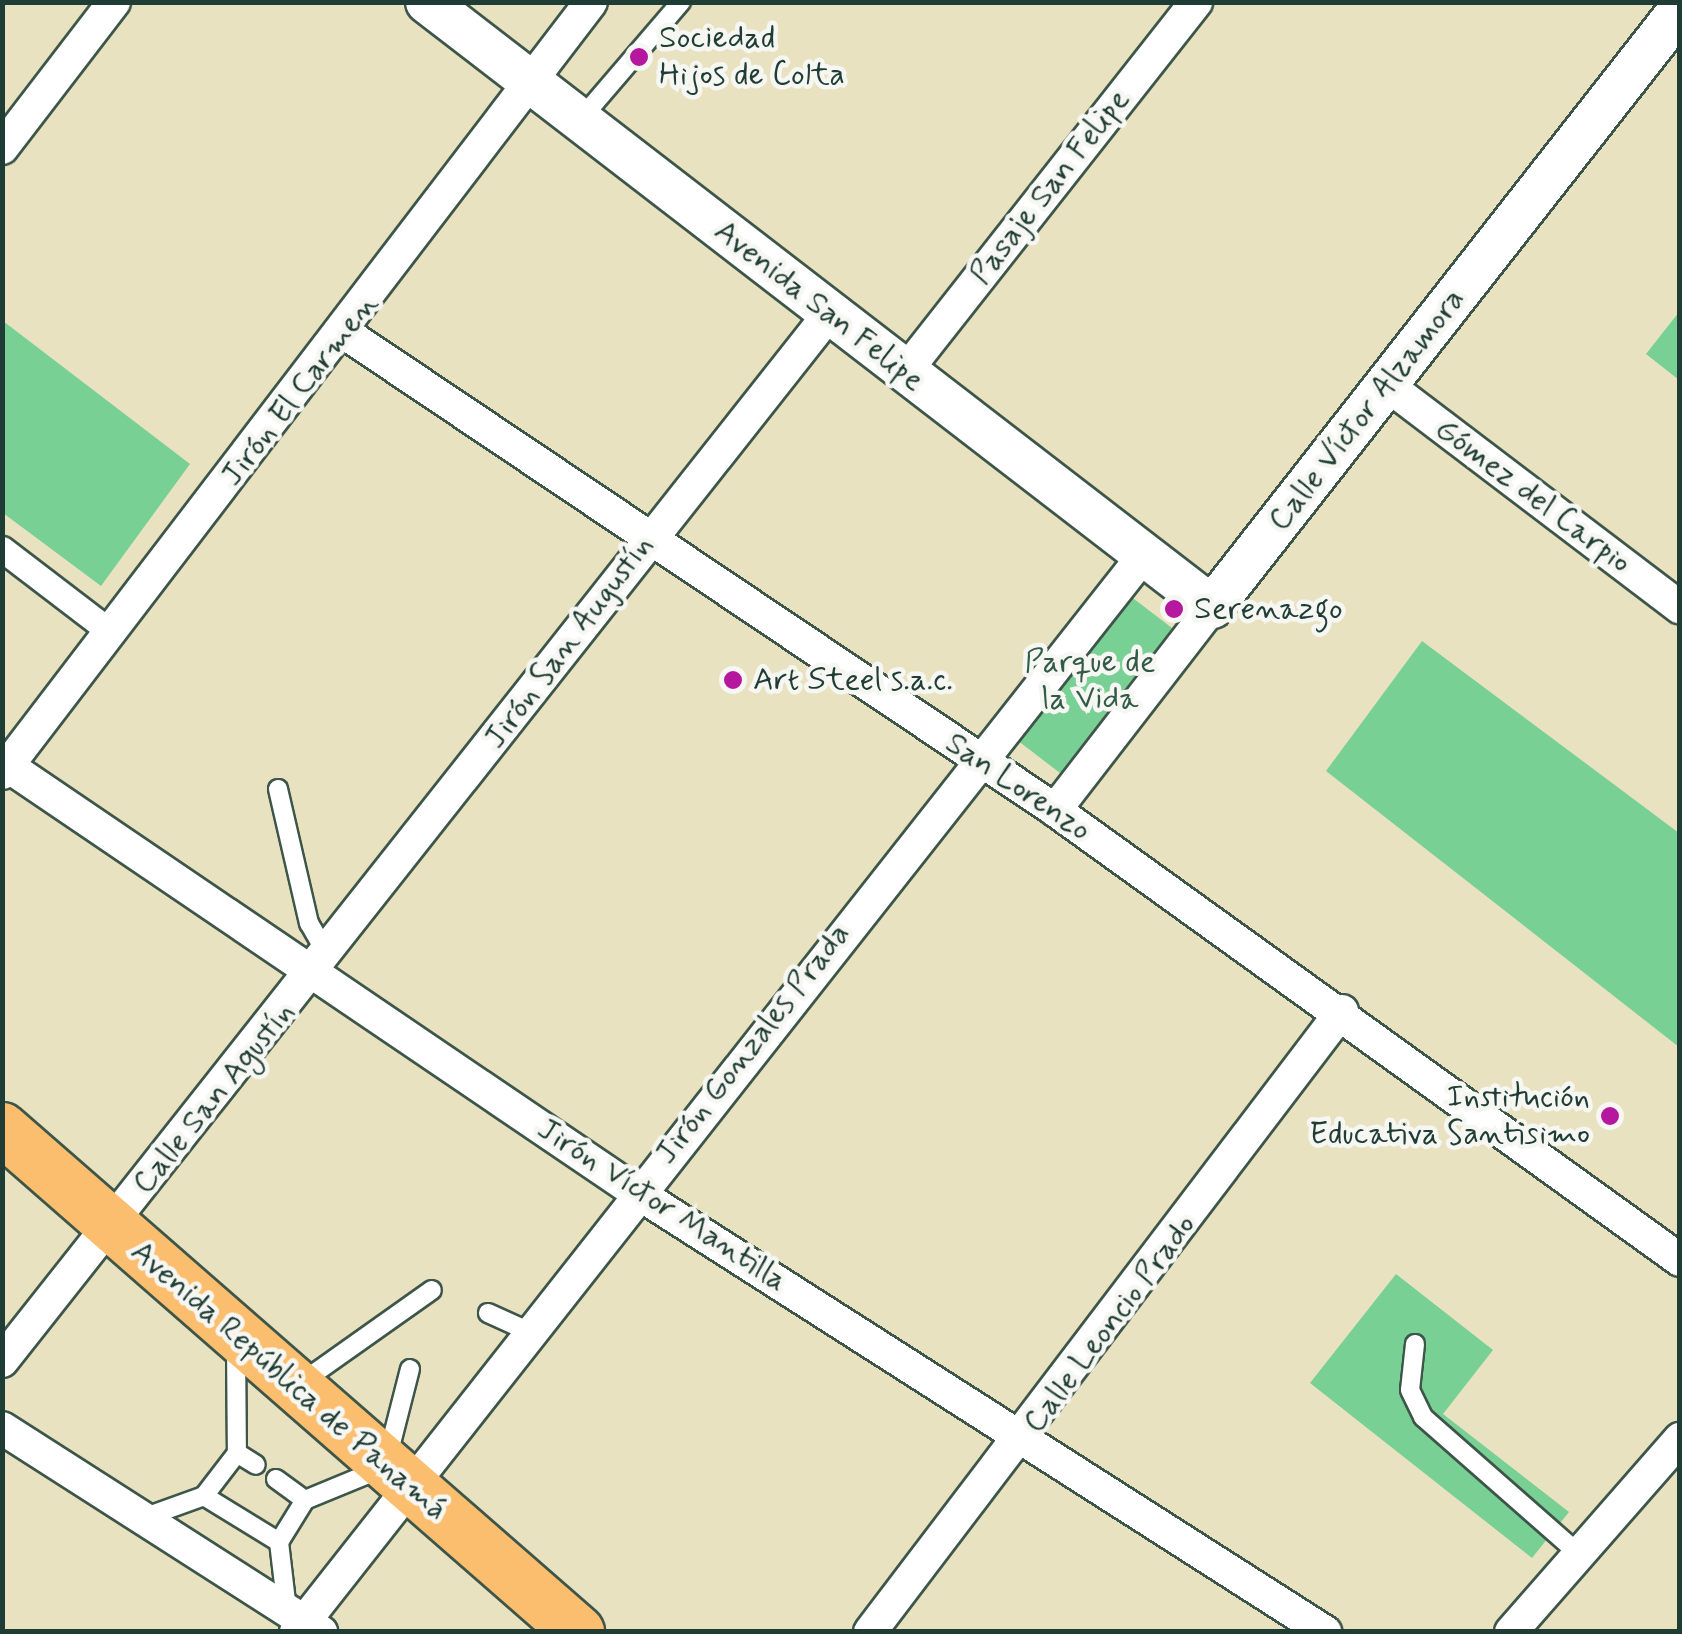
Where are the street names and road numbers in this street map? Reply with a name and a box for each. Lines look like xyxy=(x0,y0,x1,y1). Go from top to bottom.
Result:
street label: Pasaje San Felipe xyxy=(962,82,1138,292)
street label: Avenida San Felipe xyxy=(706,212,932,400)
street label: Calle Víctor Alzamora xyxy=(1258,278,1476,542)
street label: Jirón El Carmen xyxy=(214,287,386,493)
street label: Gómez del Carpio xyxy=(1428,410,1638,582)
street label: Jirón San Augustín xyxy=(479,531,659,753)
street label: San Lorenzo xyxy=(935,722,1101,852)
street label: Jirón Gonzales Prada xyxy=(649,918,857,1170)
street label: Calle San Agustín xyxy=(126,996,302,1200)
street label: Jirón Víctor Mantilla xyxy=(533,1112,791,1298)
street label: Calle Leoncio Prado xyxy=(1015,1207,1205,1441)
street label: Avenida República de Panamá xyxy=(123,1233,455,1529)

